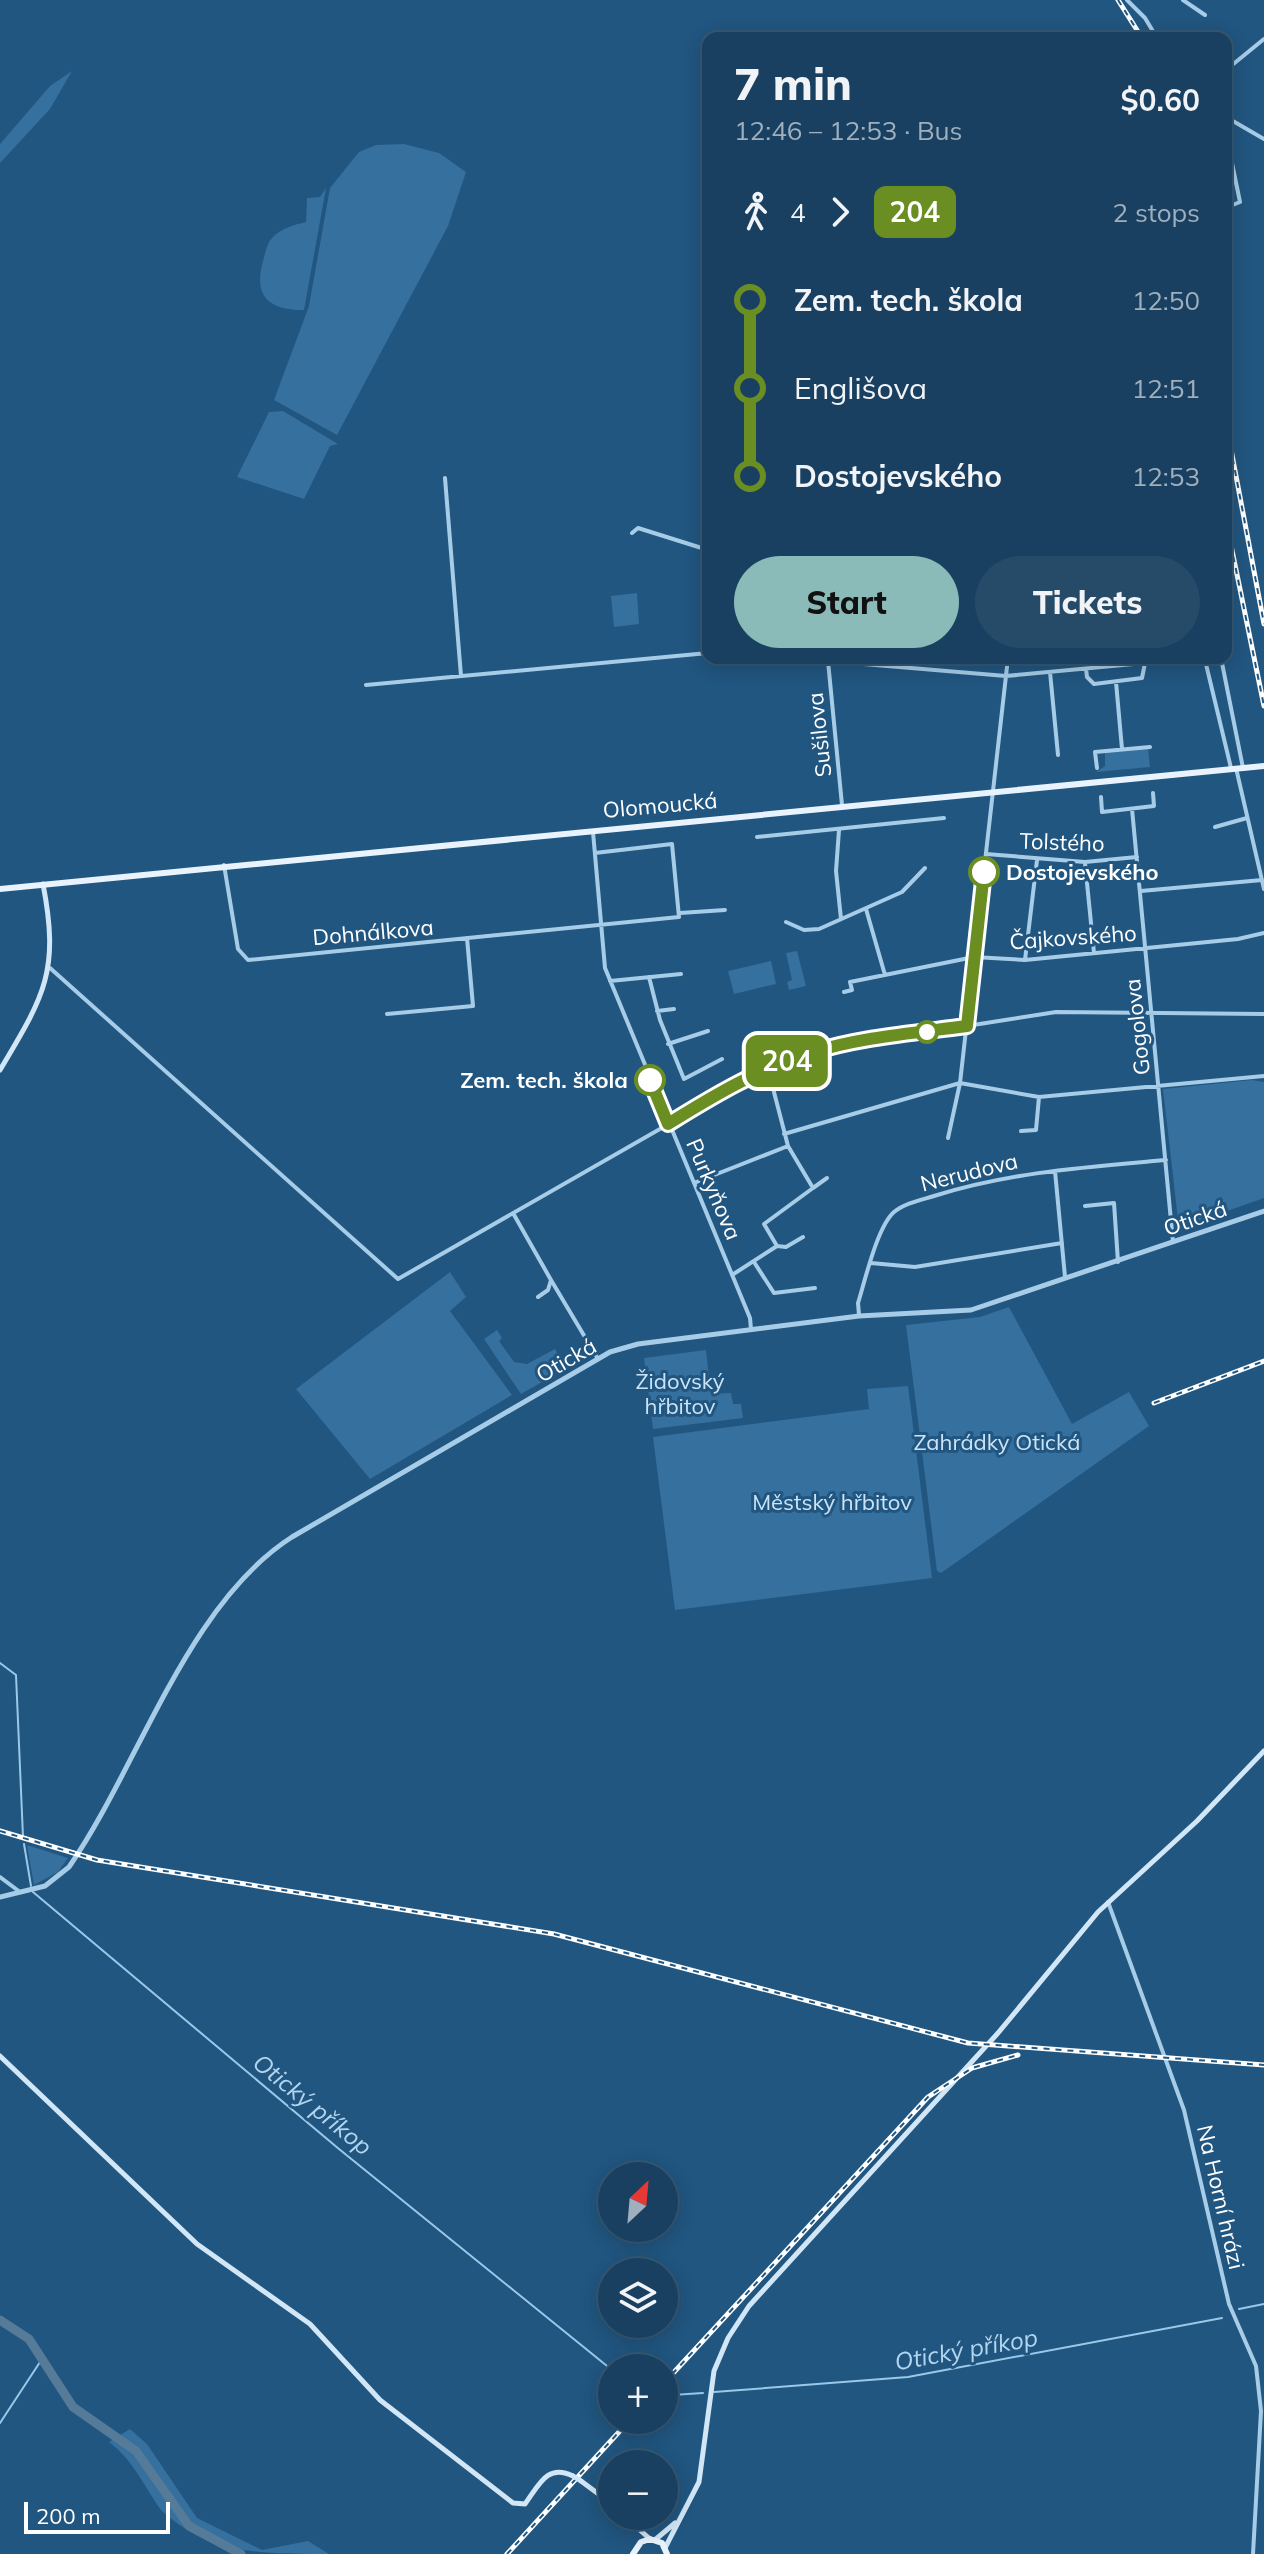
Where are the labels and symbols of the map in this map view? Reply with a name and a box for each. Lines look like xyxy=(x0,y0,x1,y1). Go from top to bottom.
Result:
street label: Sušilova xyxy=(801,691,837,779)
street label: Olomoucká xyxy=(602,786,718,824)
street label: Tolstého xyxy=(1019,827,1105,857)
marker: Dostojevského xyxy=(969,857,999,887)
place label: Dostojevského xyxy=(1006,858,1159,886)
street label: Dohnálkova xyxy=(311,913,435,951)
street label: Čajkovského xyxy=(1008,919,1138,955)
street label: Gogolova xyxy=(1118,977,1156,1077)
unlabelled marker xyxy=(916,1021,938,1043)
line badge: 204 xyxy=(741,1035,833,1087)
marker: Zem. tech. škola xyxy=(635,1065,665,1095)
place label: Zem. tech. škola xyxy=(460,1066,628,1094)
street label: Purkyňova xyxy=(680,1134,748,1244)
street label: Nerudova xyxy=(917,1146,1021,1198)
street label: Otická xyxy=(1160,1194,1230,1242)
street label: Otická xyxy=(531,1332,601,1388)
park label: Židovský hřbitov xyxy=(636,1367,725,1420)
park label: Zahrádky Otická xyxy=(913,1428,1081,1456)
park label: Městský hřbitov xyxy=(752,1488,912,1516)
water label: Otický příkop xyxy=(247,2047,379,2161)
street label: Na Horní hrázi xyxy=(1191,2122,1251,2272)
north arrow xyxy=(598,2162,678,2242)
water label: Otický příkop xyxy=(892,2322,1040,2376)
scale bar xyxy=(24,2498,170,2534)

